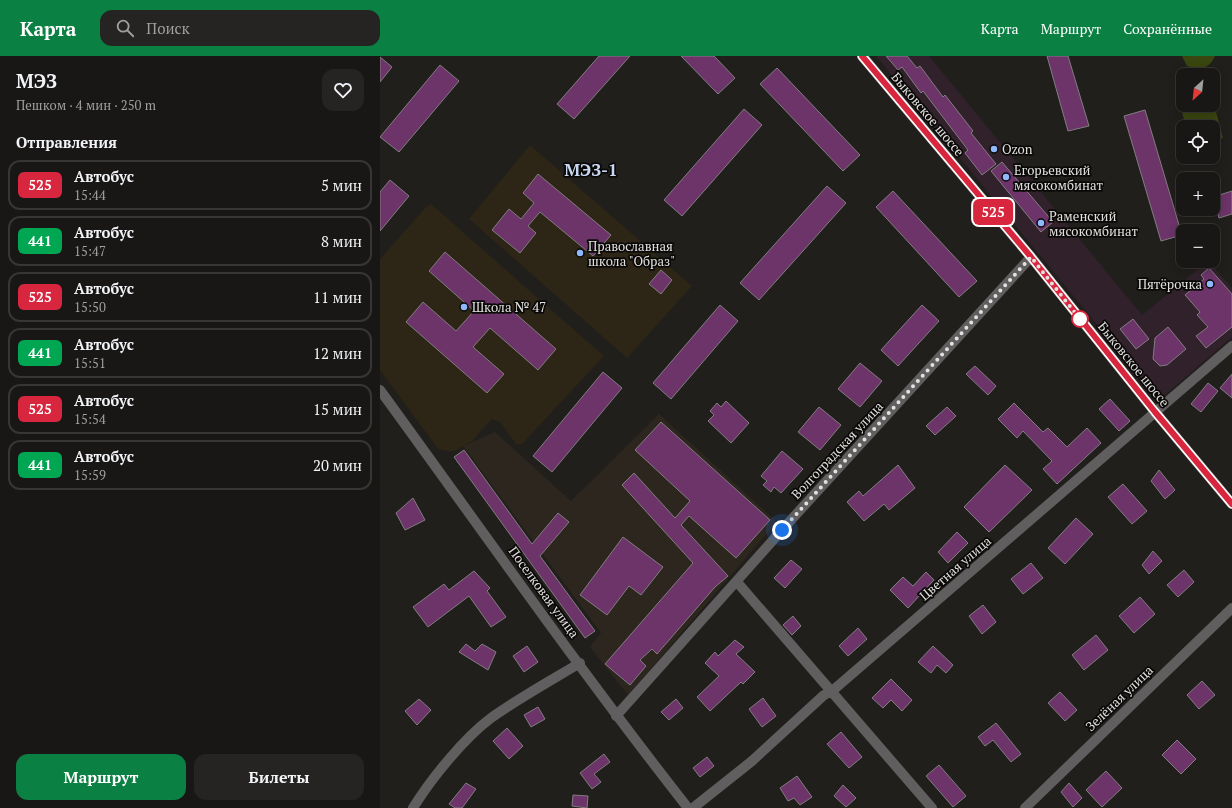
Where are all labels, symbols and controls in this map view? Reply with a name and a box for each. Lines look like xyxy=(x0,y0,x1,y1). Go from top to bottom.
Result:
search box xyxy=(100,10,380,46)
text: Карта xyxy=(20,16,76,41)
icon: search xyxy=(114,17,136,39)
text: Поиск xyxy=(146,18,190,38)
text: Карта xyxy=(981,19,1019,38)
text: Маршрут xyxy=(1041,19,1101,38)
text: Сохранённые xyxy=(1123,19,1212,38)
text: МЭЗ xyxy=(16,68,57,93)
street label: Быковское шоссе xyxy=(888,68,968,160)
north arrow xyxy=(1176,68,1220,112)
map controls xyxy=(1176,68,1220,268)
button: heart xyxy=(322,69,364,111)
text: Пешком · 4 мин · 250 m xyxy=(16,96,156,114)
button: locate xyxy=(1176,120,1220,164)
text: Отправления xyxy=(16,132,117,152)
place label: Ozon xyxy=(1002,140,1033,158)
marker: Ozon xyxy=(989,144,999,154)
district label: МЭЗ-1 xyxy=(564,158,618,181)
place label: Егорьевский мясокомбинат xyxy=(1014,161,1104,194)
text: Автобус xyxy=(74,166,134,186)
marker: Егорьевский мясокомбинат xyxy=(1001,172,1011,182)
button: + xyxy=(1176,172,1220,216)
text: 525 xyxy=(28,175,52,194)
text: 5 мин xyxy=(321,175,362,195)
text: 15:44 xyxy=(74,186,106,204)
line badge: 525 xyxy=(970,199,1016,225)
text: 525 xyxy=(981,202,1005,221)
place label: Раменский мясокомбинат xyxy=(1049,207,1139,240)
marker: Раменский мясокомбинат xyxy=(1036,218,1046,228)
text: Автобус xyxy=(74,222,134,242)
button: − xyxy=(1176,224,1220,268)
text: 441 xyxy=(28,231,52,250)
text: 8 мин xyxy=(321,231,362,251)
place label: Православная школа "Образ" xyxy=(588,237,675,270)
text: 15:47 xyxy=(74,242,106,260)
marker: Православная школа "Образ" xyxy=(575,248,585,258)
place label: Пятёрочка xyxy=(1138,275,1202,293)
text: Автобус xyxy=(74,278,134,298)
marker: Пятёрочка xyxy=(1205,279,1215,289)
text: 525 xyxy=(28,287,52,306)
text: 11 мин xyxy=(313,287,362,307)
text: 15:50 xyxy=(74,298,106,316)
place label: Школа № 47 xyxy=(472,298,546,316)
marker: Школа № 47 xyxy=(459,302,469,312)
unlabelled marker xyxy=(1071,310,1089,328)
street label: Быковское шоссе xyxy=(1094,318,1174,410)
text: Автобус xyxy=(74,334,134,354)
text: 441 xyxy=(28,343,52,362)
text: 12 мин xyxy=(313,343,362,363)
text: 15:51 xyxy=(74,354,106,372)
text: Автобус xyxy=(74,390,134,410)
street label: Волгоградская улица xyxy=(787,397,887,503)
text: 525 xyxy=(28,399,52,418)
text: 15 мин xyxy=(313,399,362,419)
text: 15:54 xyxy=(74,410,106,428)
text: Автобус xyxy=(74,446,134,466)
text: 441 xyxy=(28,455,52,474)
text: 20 мин xyxy=(313,455,362,475)
text: 15:59 xyxy=(74,466,106,484)
your location xyxy=(772,520,792,540)
street label: Цветная улица xyxy=(915,531,995,604)
street label: Поселковая улица xyxy=(505,543,584,642)
street label: Зелёная улица xyxy=(1081,661,1157,735)
button: Маршрут xyxy=(16,754,186,800)
button: Билеты xyxy=(194,754,364,800)

